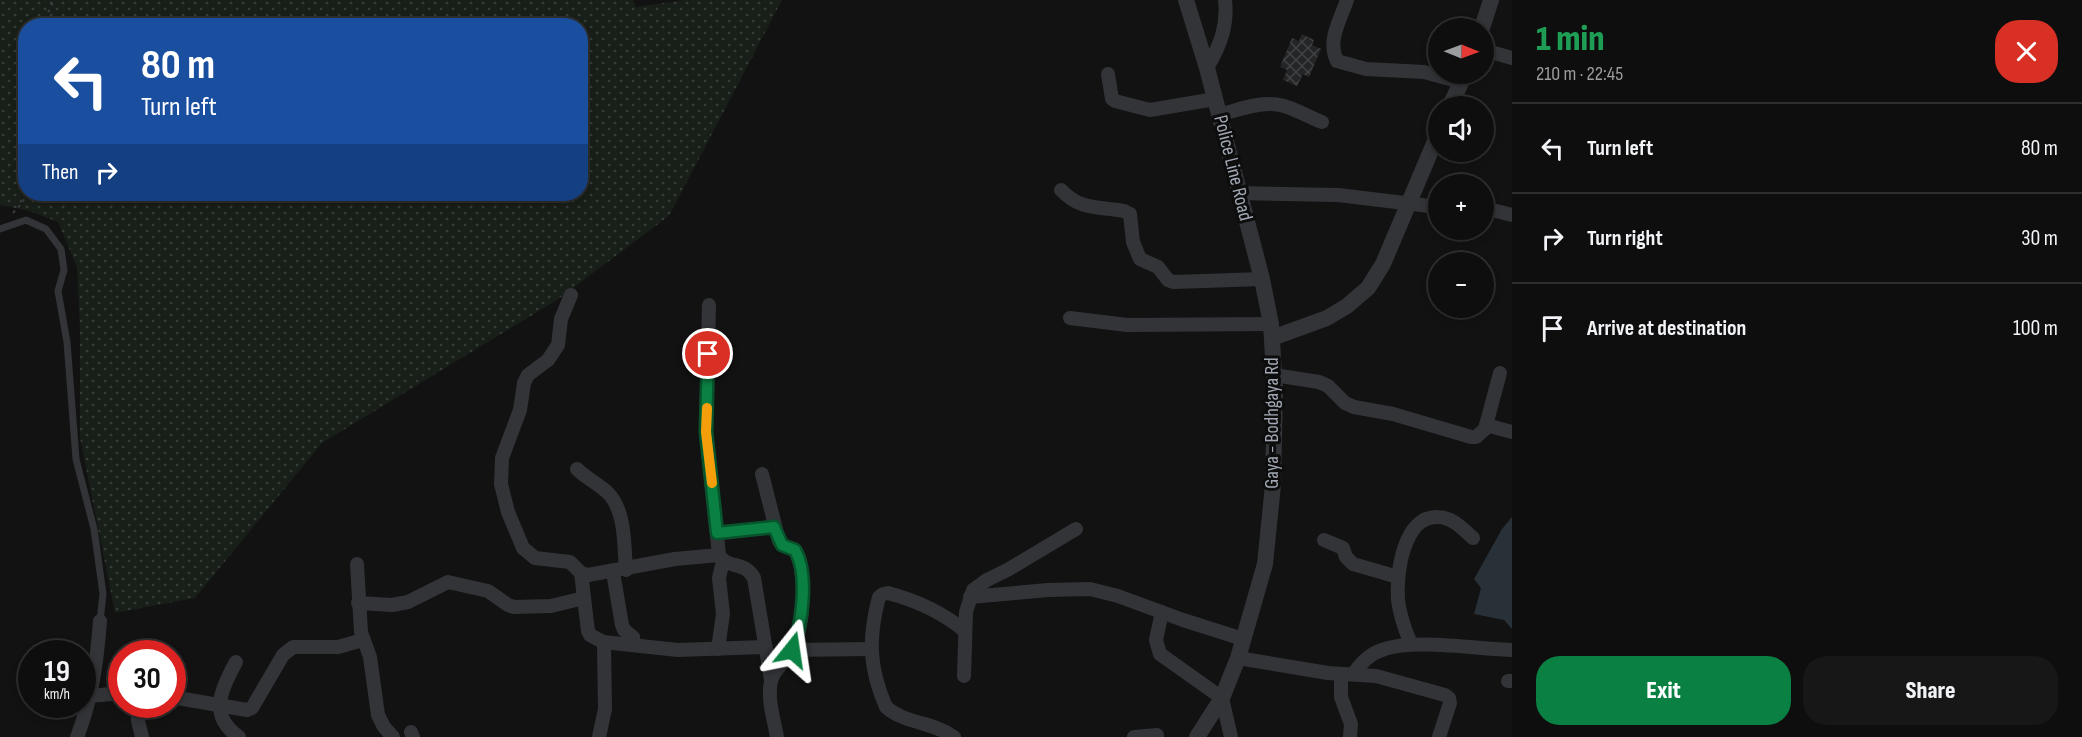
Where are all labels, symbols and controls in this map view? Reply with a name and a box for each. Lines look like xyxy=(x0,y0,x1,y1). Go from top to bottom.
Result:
north arrow xyxy=(1428,18,1494,84)
map controls xyxy=(1428,18,1494,318)
text: 1 min xyxy=(1536,18,1604,61)
button: close xyxy=(1995,20,2058,83)
text: 80 m xyxy=(141,40,215,91)
icon: left xyxy=(42,42,120,120)
text: 210 m · 22:45 xyxy=(1536,62,1623,86)
text: Turn left xyxy=(141,91,217,123)
button: sound xyxy=(1428,96,1494,162)
street label: Police Line Road xyxy=(1208,113,1258,223)
icon: left xyxy=(1536,132,1569,165)
text: Turn left xyxy=(1587,135,1653,162)
text: 80 m xyxy=(2021,135,2058,162)
icon: right xyxy=(90,156,123,189)
text: Then xyxy=(42,159,78,186)
button: + xyxy=(1428,174,1494,240)
icon: right xyxy=(1536,222,1569,255)
text: Turn right xyxy=(1587,225,1663,252)
text: 30 m xyxy=(2021,225,2058,252)
button: − xyxy=(1428,252,1494,318)
icon: arrive xyxy=(1536,312,1569,345)
text: Arrive at destination xyxy=(1587,315,1746,342)
text: 100 m xyxy=(2013,315,2058,342)
pin xyxy=(682,328,733,379)
icon: arrive xyxy=(691,337,724,370)
street label: Gaya - Bodhgaya Rd xyxy=(1260,357,1284,489)
position arrow xyxy=(760,618,824,682)
speed limit sign: 30 xyxy=(108,640,186,718)
text: 19 xyxy=(44,654,70,690)
button: Exit xyxy=(1536,656,1791,725)
button: Share xyxy=(1803,656,2058,725)
text: km/h xyxy=(44,685,70,704)

